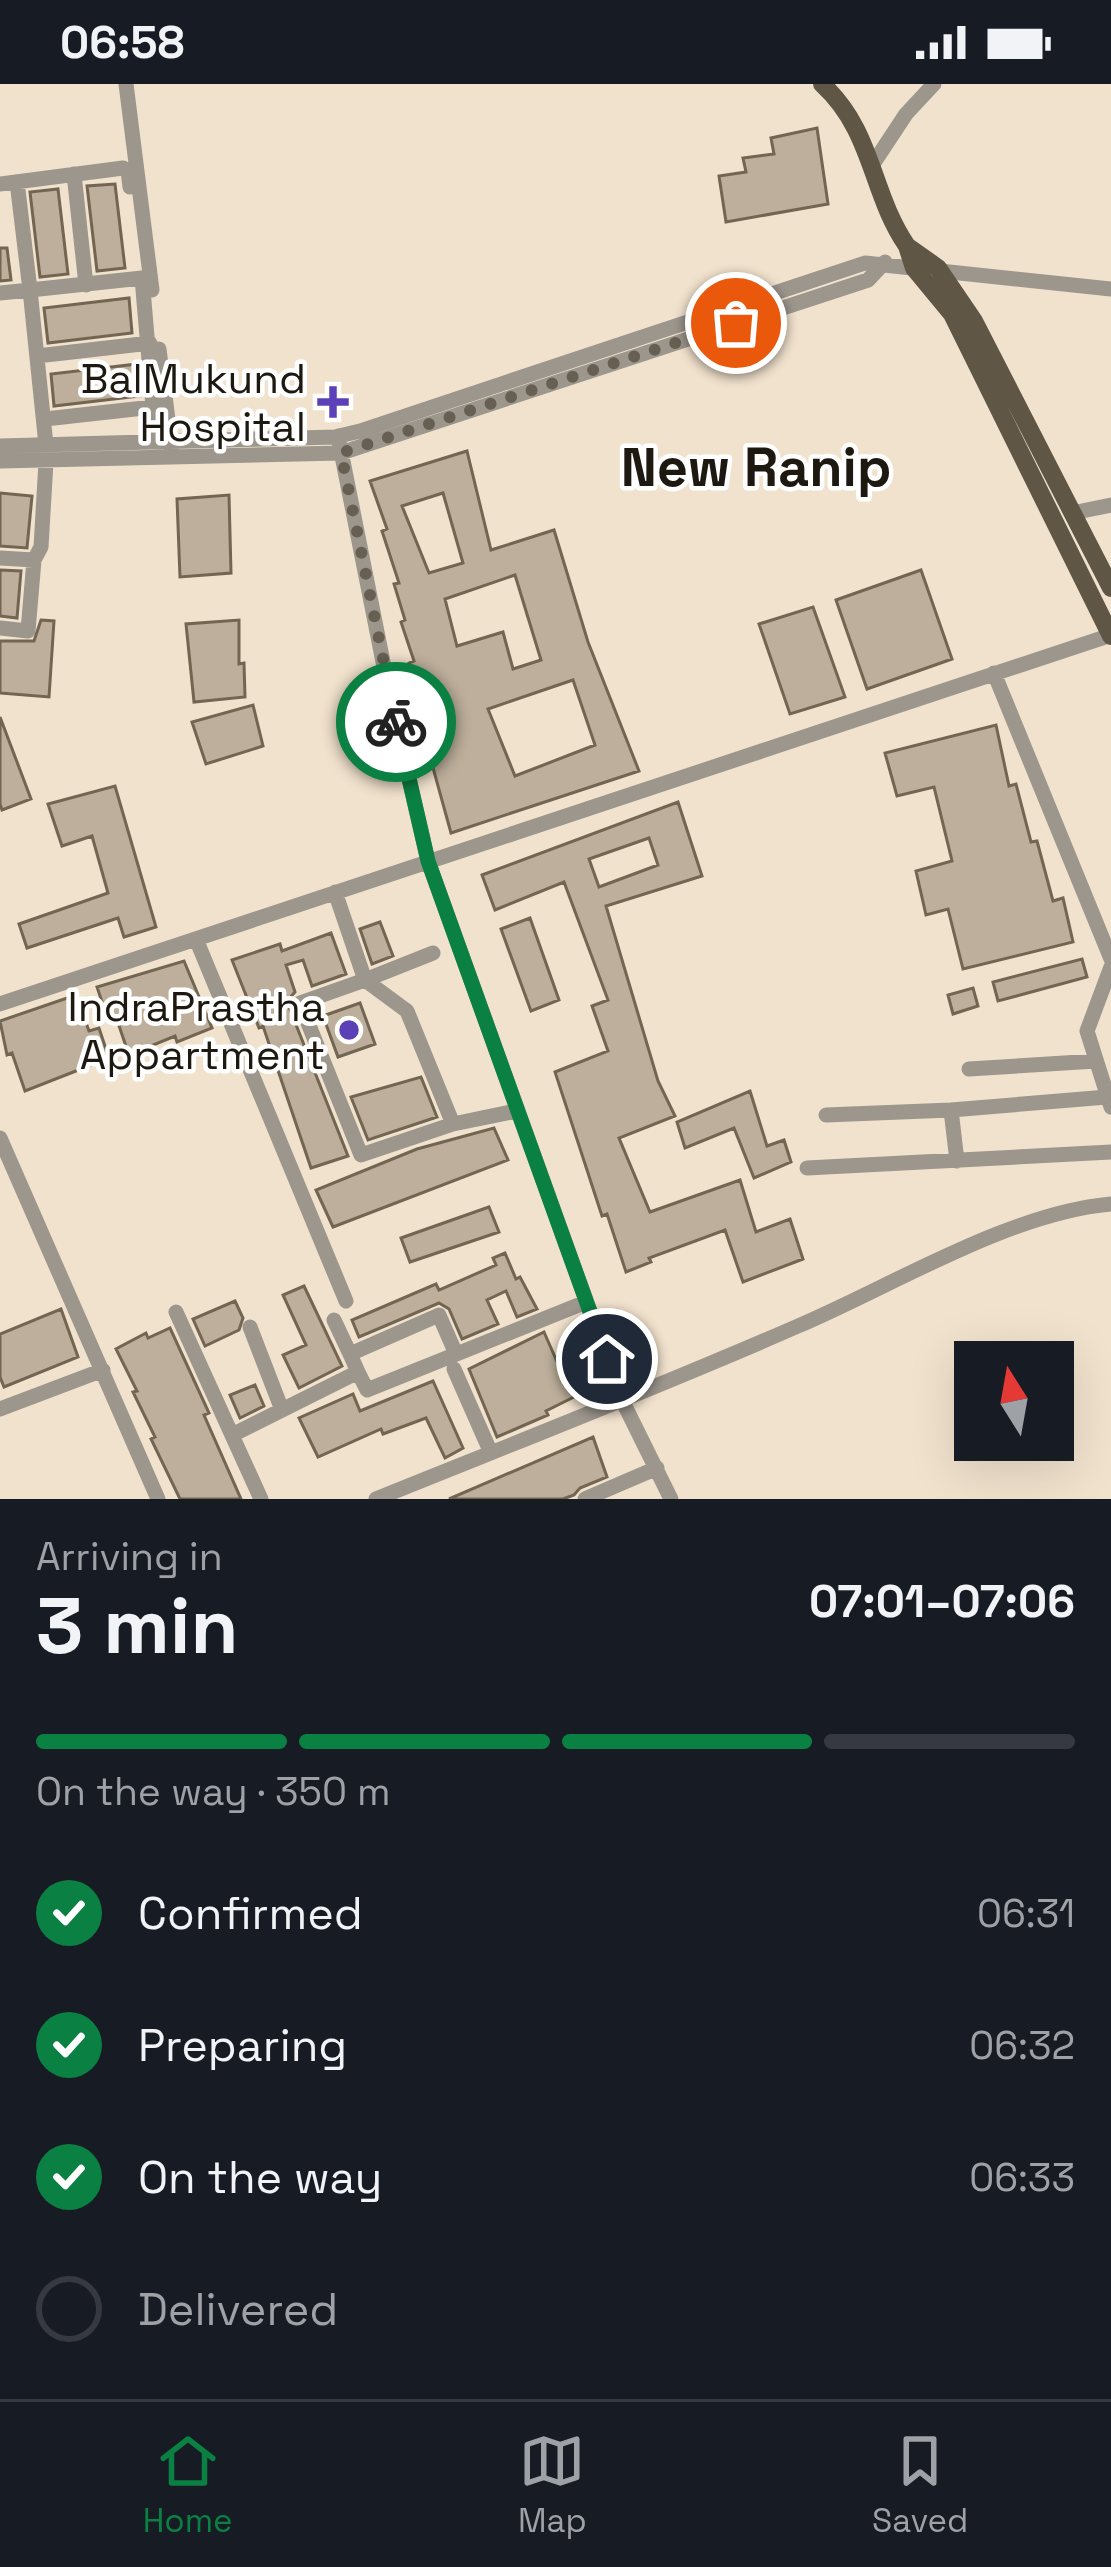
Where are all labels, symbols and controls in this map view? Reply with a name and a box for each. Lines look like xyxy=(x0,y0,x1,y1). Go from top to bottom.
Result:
text: 06:58 xyxy=(60,14,184,71)
pin xyxy=(685,272,787,374)
icon: bag xyxy=(703,290,769,356)
place label: BalMukund Hospital xyxy=(81,352,306,453)
marker: BalMukund Hospital xyxy=(317,386,349,418)
district label: New Ranip xyxy=(621,433,891,502)
courier xyxy=(336,662,456,782)
icon: bike xyxy=(363,689,429,755)
place label: IndraPrastha Appartment xyxy=(67,980,325,1081)
marker: IndraPrastha Appartment xyxy=(336,1017,362,1043)
pin xyxy=(556,1308,658,1410)
icon: home xyxy=(574,1326,640,1392)
north arrow xyxy=(954,1341,1074,1461)
map controls xyxy=(954,1341,1074,1461)
text: Arriving in xyxy=(36,1532,223,1581)
text: 07:01–07:06 xyxy=(809,1573,1075,1630)
text: 3 min xyxy=(36,1576,239,1676)
text: On the way · 350 m xyxy=(36,1767,391,1816)
icon: check xyxy=(36,1880,102,1946)
text: Confirmed xyxy=(138,1885,363,1942)
text: 06:31 xyxy=(977,1889,1075,1938)
icon: check xyxy=(36,2012,102,2078)
text: Preparing xyxy=(138,2017,347,2074)
text: 06:32 xyxy=(969,2021,1075,2070)
icon: check xyxy=(36,2144,102,2210)
text: On the way xyxy=(138,2149,382,2206)
text: 06:33 xyxy=(969,2153,1075,2202)
text: Delivered xyxy=(138,2281,338,2338)
tab: Home xyxy=(143,2428,233,2542)
tab: Map xyxy=(518,2428,587,2542)
tab: Saved xyxy=(872,2428,968,2542)

